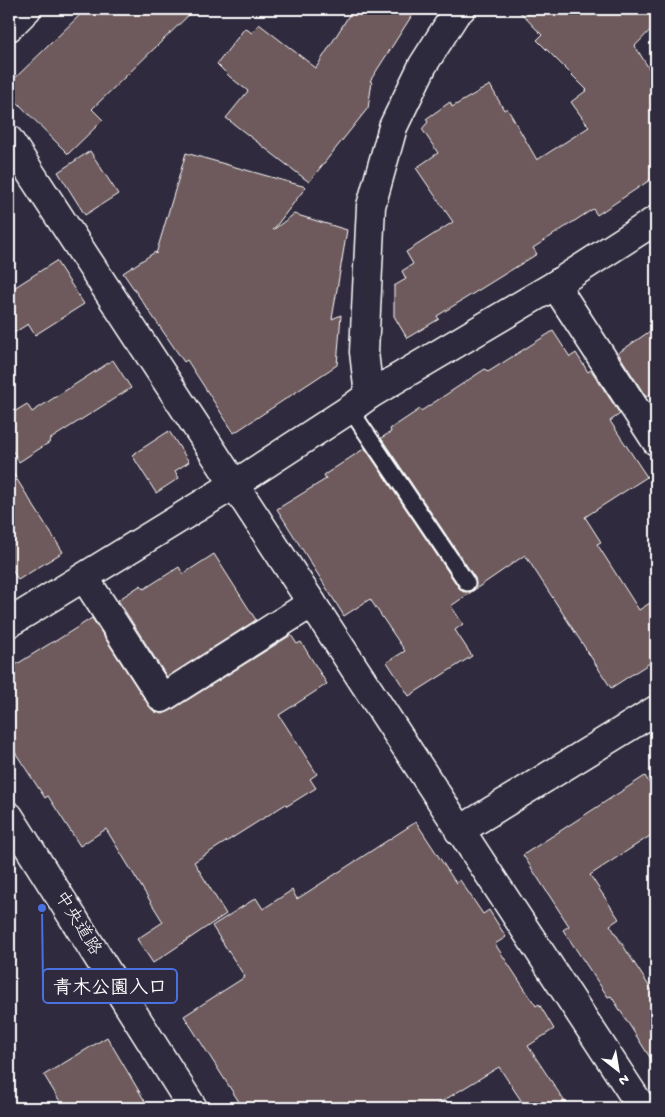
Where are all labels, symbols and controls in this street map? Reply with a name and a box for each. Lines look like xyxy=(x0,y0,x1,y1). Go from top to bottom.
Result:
street label: 中央道路 xyxy=(49,887,106,960)
callout: 青木公園入口 xyxy=(43,969,177,1003)
text: 青木公園入口 xyxy=(53,977,167,1001)
north arrow xyxy=(592,1044,642,1094)
text: N xyxy=(615,1069,632,1089)

